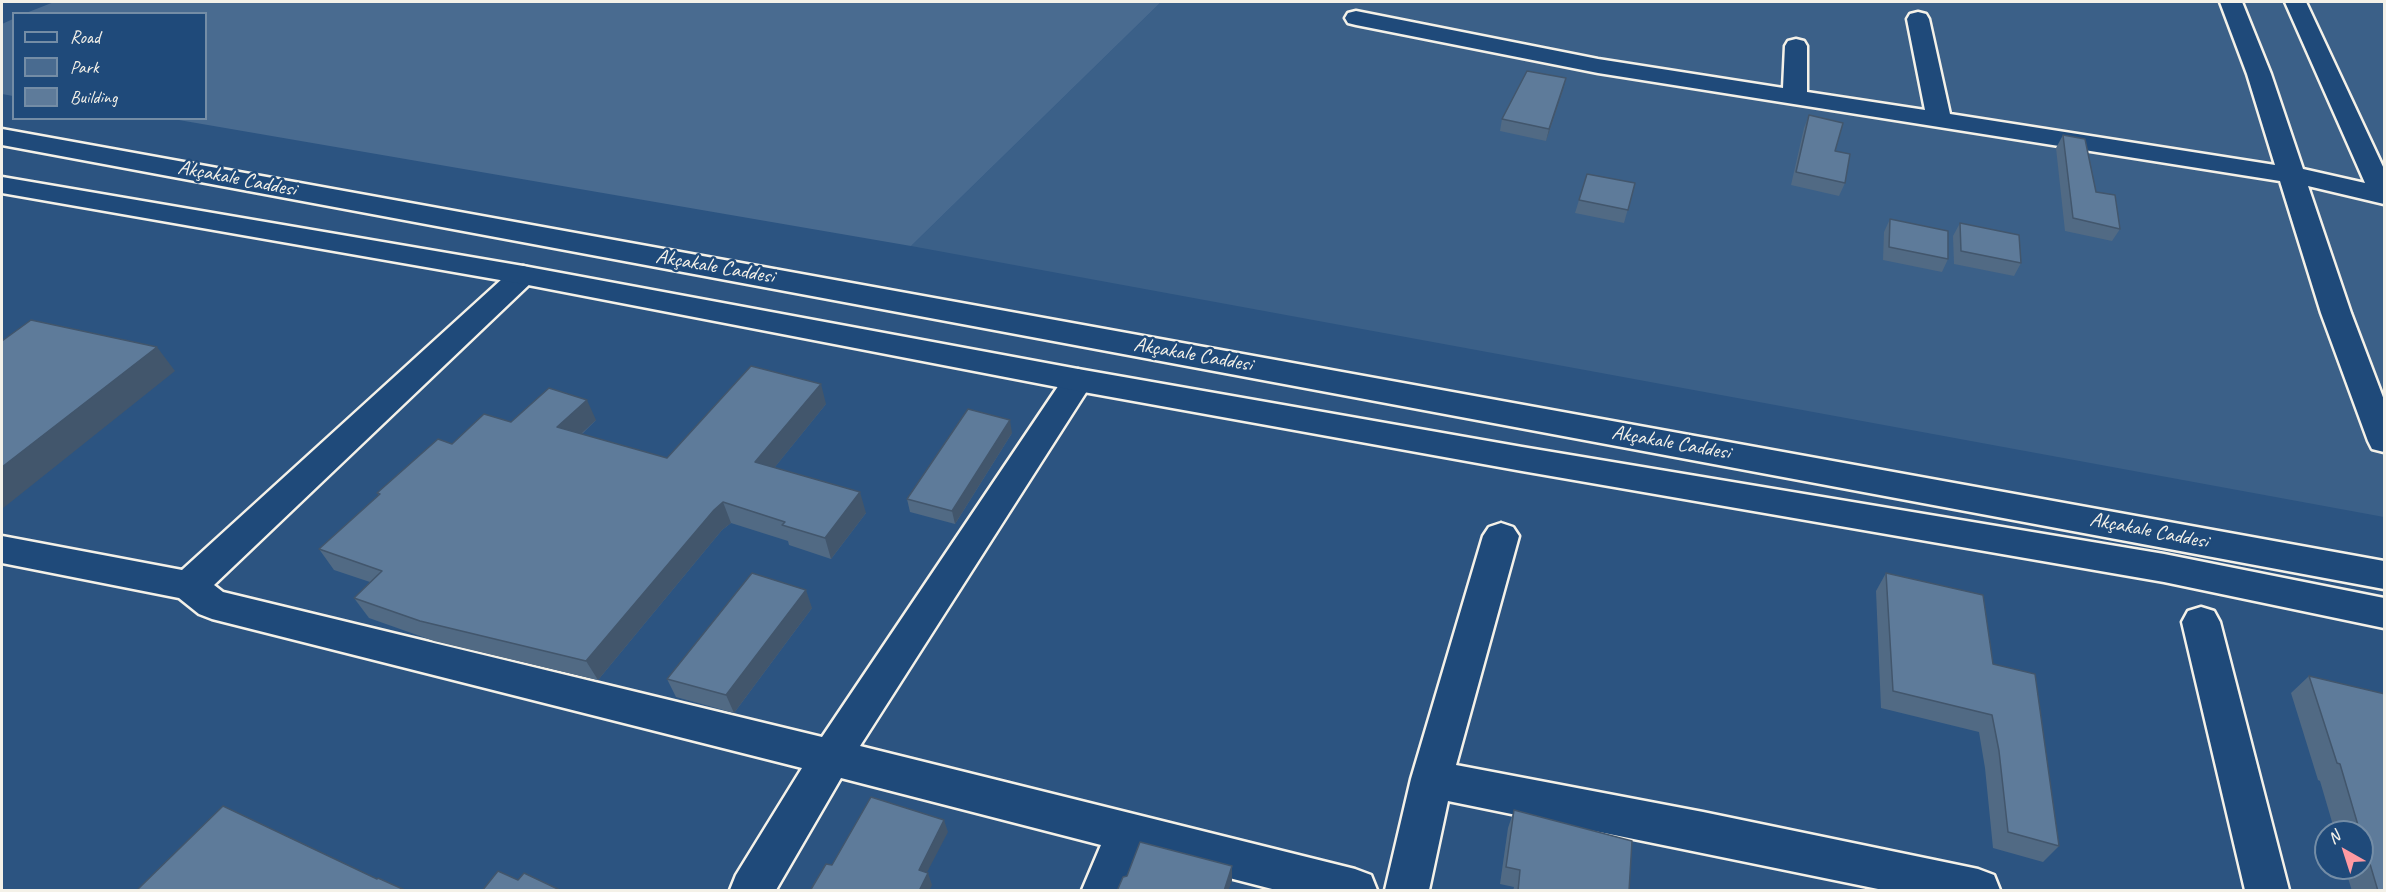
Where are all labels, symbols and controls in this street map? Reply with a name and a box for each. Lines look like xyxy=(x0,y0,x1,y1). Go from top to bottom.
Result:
legend xyxy=(12,12,207,120)
text: Road xyxy=(70,26,100,48)
text: Park xyxy=(70,56,99,78)
text: Building xyxy=(70,86,117,108)
street label: Akçakale Caddesi xyxy=(176,155,298,203)
street label: Akçakale Caddesi xyxy=(654,244,776,290)
street label: Akçakale Caddesi xyxy=(1132,332,1254,378)
street label: Akçakale Caddesi xyxy=(1610,420,1732,466)
street label: Akçakale Caddesi xyxy=(2088,507,2210,555)
north arrow xyxy=(2314,820,2374,880)
text: N xyxy=(2324,827,2344,848)

